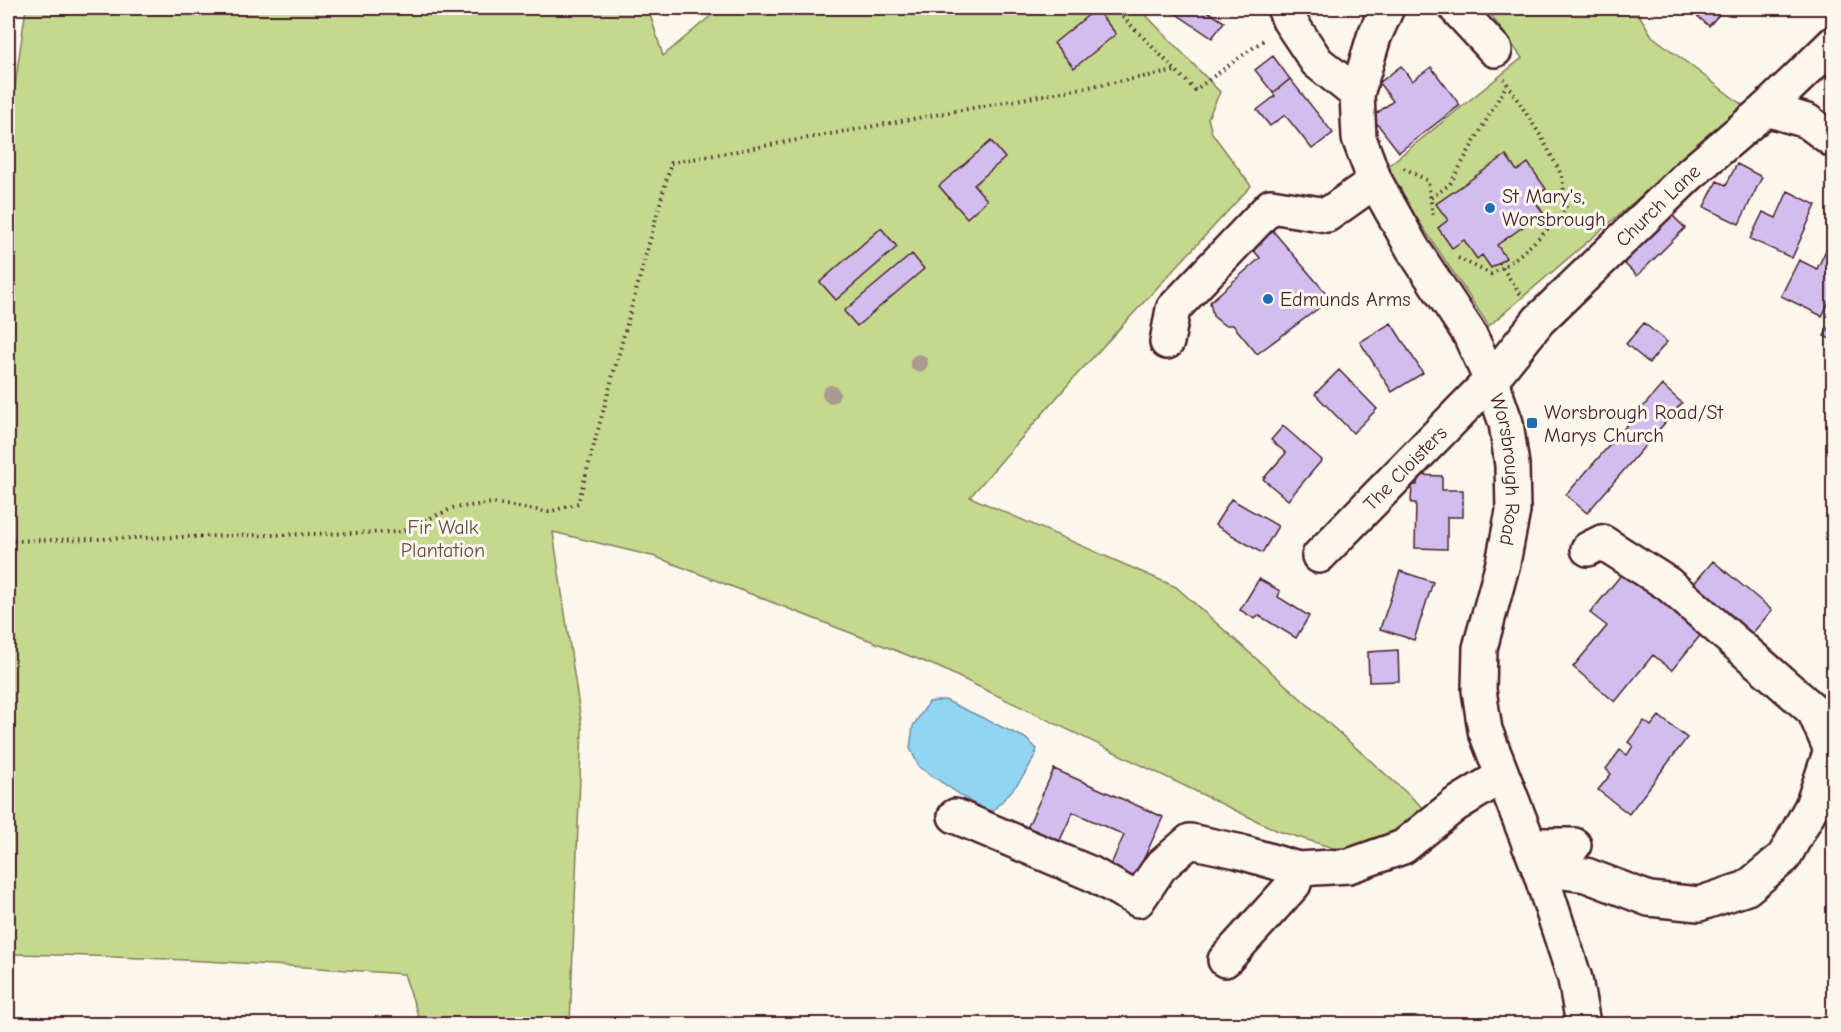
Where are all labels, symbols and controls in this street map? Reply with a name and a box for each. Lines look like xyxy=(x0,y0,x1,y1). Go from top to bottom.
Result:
street label: Church Lane xyxy=(1611,159,1705,251)
place label: St Mary's, Worsbrough xyxy=(1502,185,1606,231)
marker: St Mary's, Worsbrough xyxy=(1483,201,1497,215)
place label: Edmunds Arms xyxy=(1280,288,1411,311)
marker: Edmunds Arms xyxy=(1261,292,1275,306)
street label: Worsbrough Road xyxy=(1485,391,1525,548)
place label: Worsbrough Road/St Marys Church xyxy=(1544,401,1724,447)
marker: Worsbrough Road/St Marys Church xyxy=(1525,416,1539,430)
street label: The Cloisters xyxy=(1358,421,1451,515)
park label: Fir Walk Plantation xyxy=(401,516,485,562)

